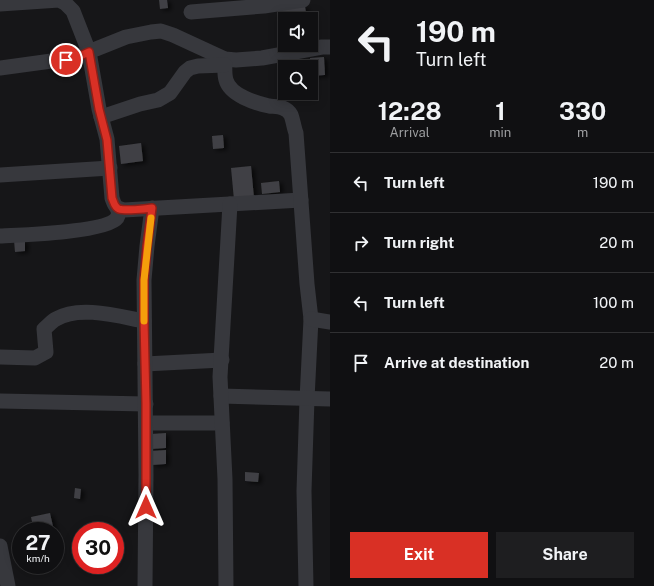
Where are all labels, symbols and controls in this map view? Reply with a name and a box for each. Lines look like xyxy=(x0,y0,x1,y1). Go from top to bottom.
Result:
map controls xyxy=(278,12,318,100)
button: sound xyxy=(278,12,318,52)
text: 190 m xyxy=(416,15,496,48)
icon: left xyxy=(350,16,402,68)
pin xyxy=(49,43,83,77)
icon: arrive xyxy=(55,49,77,71)
text: Turn left xyxy=(416,49,486,70)
button: search xyxy=(278,60,318,100)
text: 12:28 xyxy=(378,97,442,125)
text: 1 xyxy=(495,97,505,125)
text: 330 xyxy=(559,97,606,125)
text: Arrival xyxy=(390,125,430,140)
text: min xyxy=(489,125,511,140)
text: m xyxy=(577,125,588,140)
icon: left xyxy=(350,172,372,194)
text: Turn left xyxy=(384,174,445,191)
text: 190 m xyxy=(593,174,634,191)
icon: right xyxy=(350,232,372,254)
text: Turn right xyxy=(384,234,454,251)
text: 20 m xyxy=(599,234,634,251)
icon: left xyxy=(350,292,372,314)
text: Turn left xyxy=(384,294,445,311)
text: 100 m xyxy=(593,294,634,311)
icon: arrive xyxy=(350,352,372,374)
text: Arrive at destination xyxy=(384,354,529,371)
text: 20 m xyxy=(599,354,634,371)
position arrow xyxy=(125,486,167,528)
speed limit sign: 30 xyxy=(72,522,124,574)
text: 27 xyxy=(25,531,51,555)
button: Exit xyxy=(350,532,488,578)
button: Share xyxy=(496,532,634,578)
text: km/h xyxy=(26,552,50,564)

